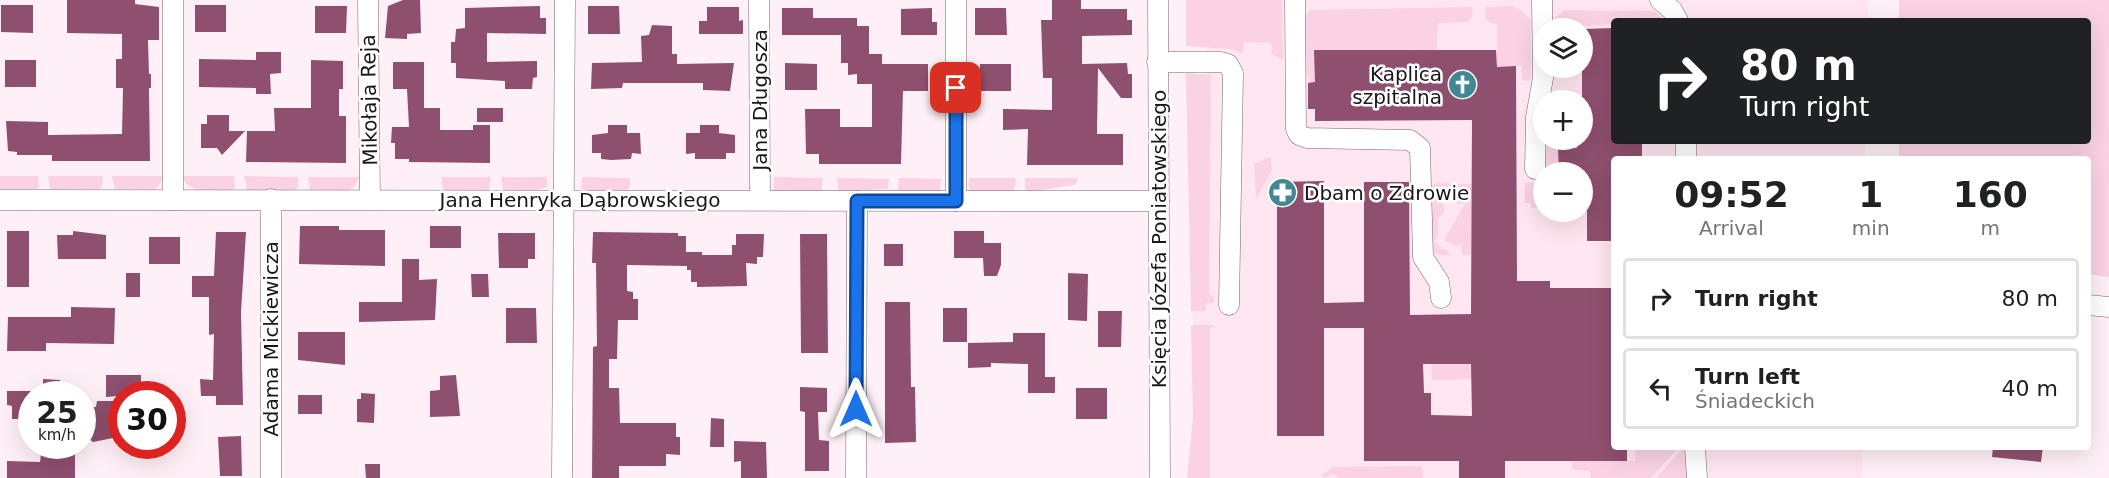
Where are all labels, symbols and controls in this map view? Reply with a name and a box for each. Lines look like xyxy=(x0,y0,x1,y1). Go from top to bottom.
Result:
map controls xyxy=(1533,18,1593,222)
button: layers xyxy=(1533,18,1593,78)
street label: Jana Długosza xyxy=(748,29,772,173)
street label: Mikołaja Reja xyxy=(356,34,382,166)
text: 80 m xyxy=(1740,41,1857,90)
icon: right xyxy=(1641,42,1719,120)
pin xyxy=(930,62,981,113)
place label: Kaplica szpitalna xyxy=(1352,62,1442,109)
church icon: Kaplica szpitalna xyxy=(1447,69,1479,101)
icon: arrive xyxy=(939,71,972,104)
street label: Księcia Józefa Poniatowskiego xyxy=(1147,90,1171,388)
button: + xyxy=(1533,90,1593,150)
text: Turn right xyxy=(1740,91,1869,122)
button: − xyxy=(1533,162,1593,222)
text: 09:52 xyxy=(1674,174,1789,215)
text: 1 xyxy=(1858,174,1883,215)
text: 160 xyxy=(1953,174,2028,215)
pharmacy icon: Dbam o Zdrowie xyxy=(1267,177,1299,209)
place label: Dbam o Zdrowie xyxy=(1304,181,1469,205)
street label: Jana Henryka Dąbrowskiego xyxy=(438,188,720,212)
text: Arrival xyxy=(1699,216,1764,240)
text: min xyxy=(1852,216,1890,240)
text: m xyxy=(1981,216,2000,240)
street label: Adama Mickiewicza xyxy=(259,241,283,437)
icon: right xyxy=(1644,282,1677,315)
text: Turn right xyxy=(1695,286,1818,311)
text: 80 m xyxy=(2002,286,2058,311)
text: Turn left xyxy=(1695,364,1800,389)
icon: left xyxy=(1644,372,1677,405)
text: 40 m xyxy=(2002,376,2058,401)
position arrow xyxy=(824,377,888,441)
speed limit sign: 30 xyxy=(108,381,186,459)
text: Śniadeckich xyxy=(1695,389,1815,413)
text: 25 xyxy=(36,395,78,430)
text: km/h xyxy=(38,426,76,444)

